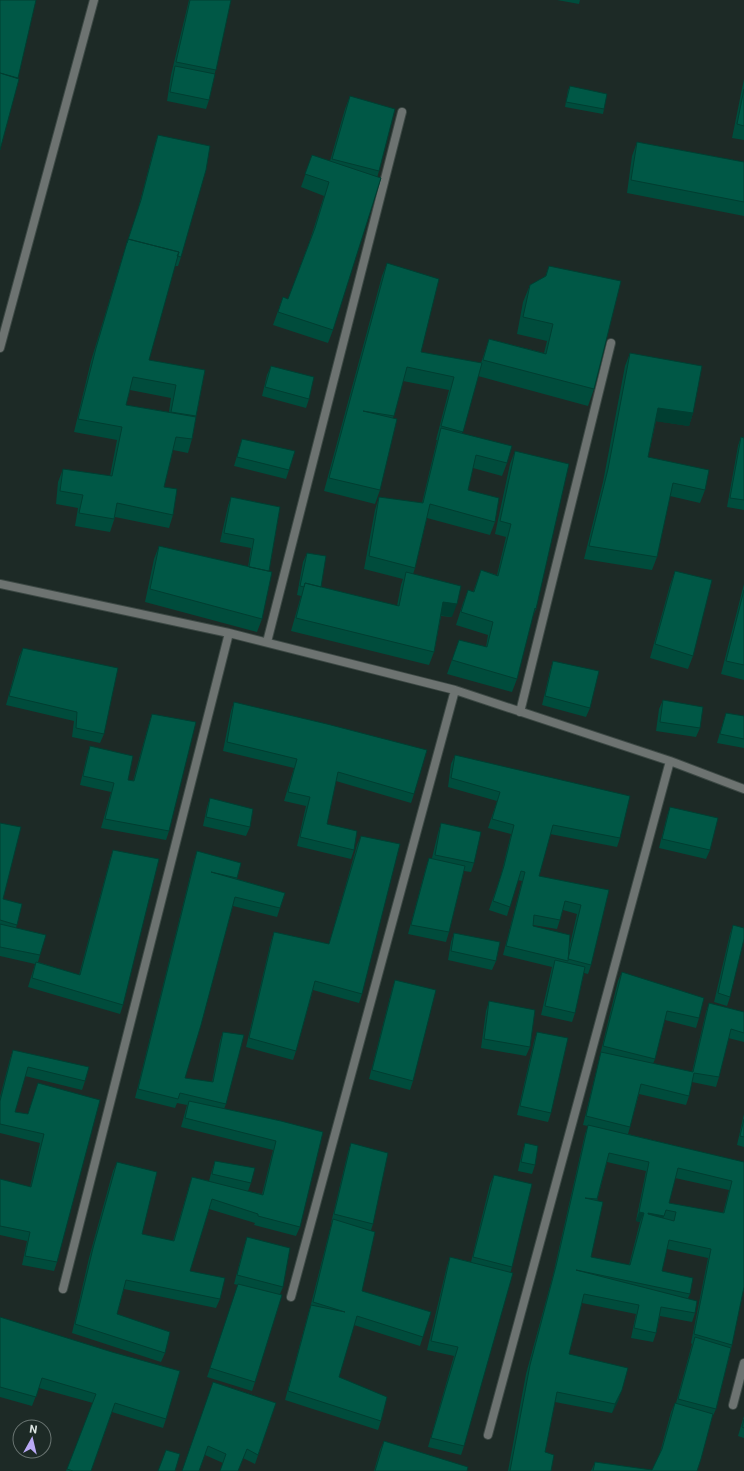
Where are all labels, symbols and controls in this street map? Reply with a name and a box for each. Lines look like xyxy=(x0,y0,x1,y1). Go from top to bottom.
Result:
north arrow xyxy=(12,1419,52,1459)
text: N xyxy=(29,1423,38,1437)

